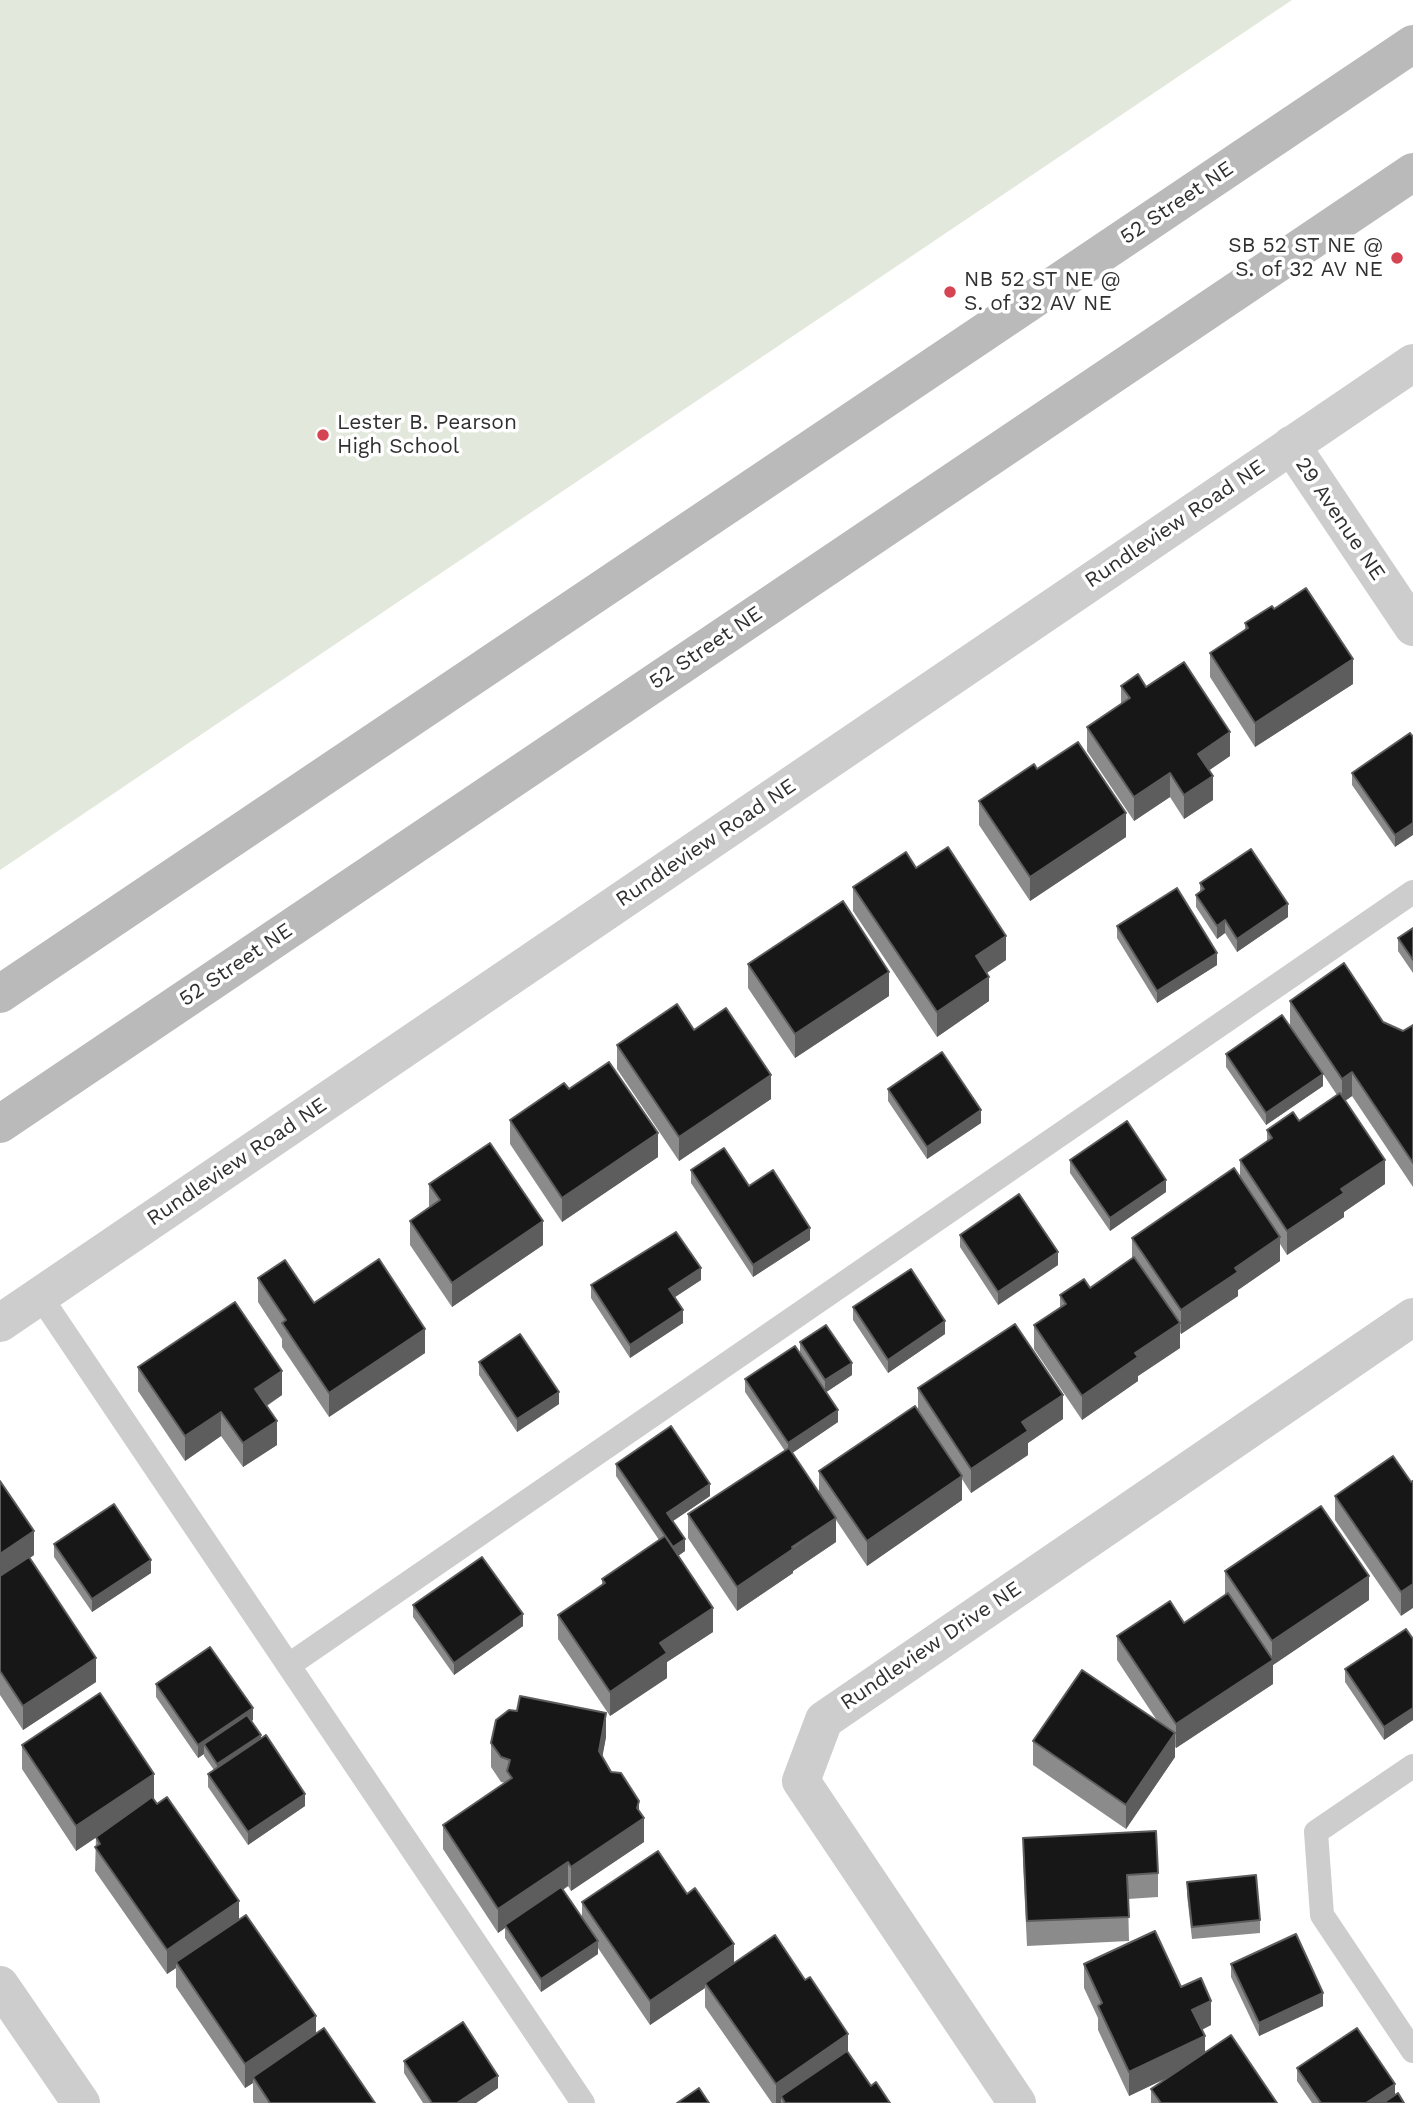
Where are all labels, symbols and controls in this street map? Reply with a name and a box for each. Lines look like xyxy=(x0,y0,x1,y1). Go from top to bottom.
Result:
street label: 52 Street NE xyxy=(1116,156,1238,250)
place label: SB 52 ST NE @ S. of 32 AV NE xyxy=(1228,233,1383,283)
marker: SB 52 ST NE @ S. of 32 AV NE xyxy=(1389,250,1405,266)
place label: NB 52 ST NE @ S. of 32 AV NE xyxy=(964,267,1121,317)
marker: NB 52 ST NE @ S. of 32 AV NE xyxy=(942,284,958,300)
place label: Lester B. Pearson High School xyxy=(337,410,517,460)
marker: Lester B. Pearson High School xyxy=(315,427,331,443)
street label: 29 Avenue NE xyxy=(1290,453,1390,585)
street label: Rundleview Road NE xyxy=(1080,454,1270,594)
street label: 52 Street NE xyxy=(645,601,767,695)
street label: Rundleview Road NE xyxy=(611,773,801,913)
street label: 52 Street NE xyxy=(175,918,297,1012)
street label: Rundleview Road NE xyxy=(142,1092,332,1232)
street label: Rundleview Drive NE xyxy=(836,1576,1026,1716)

